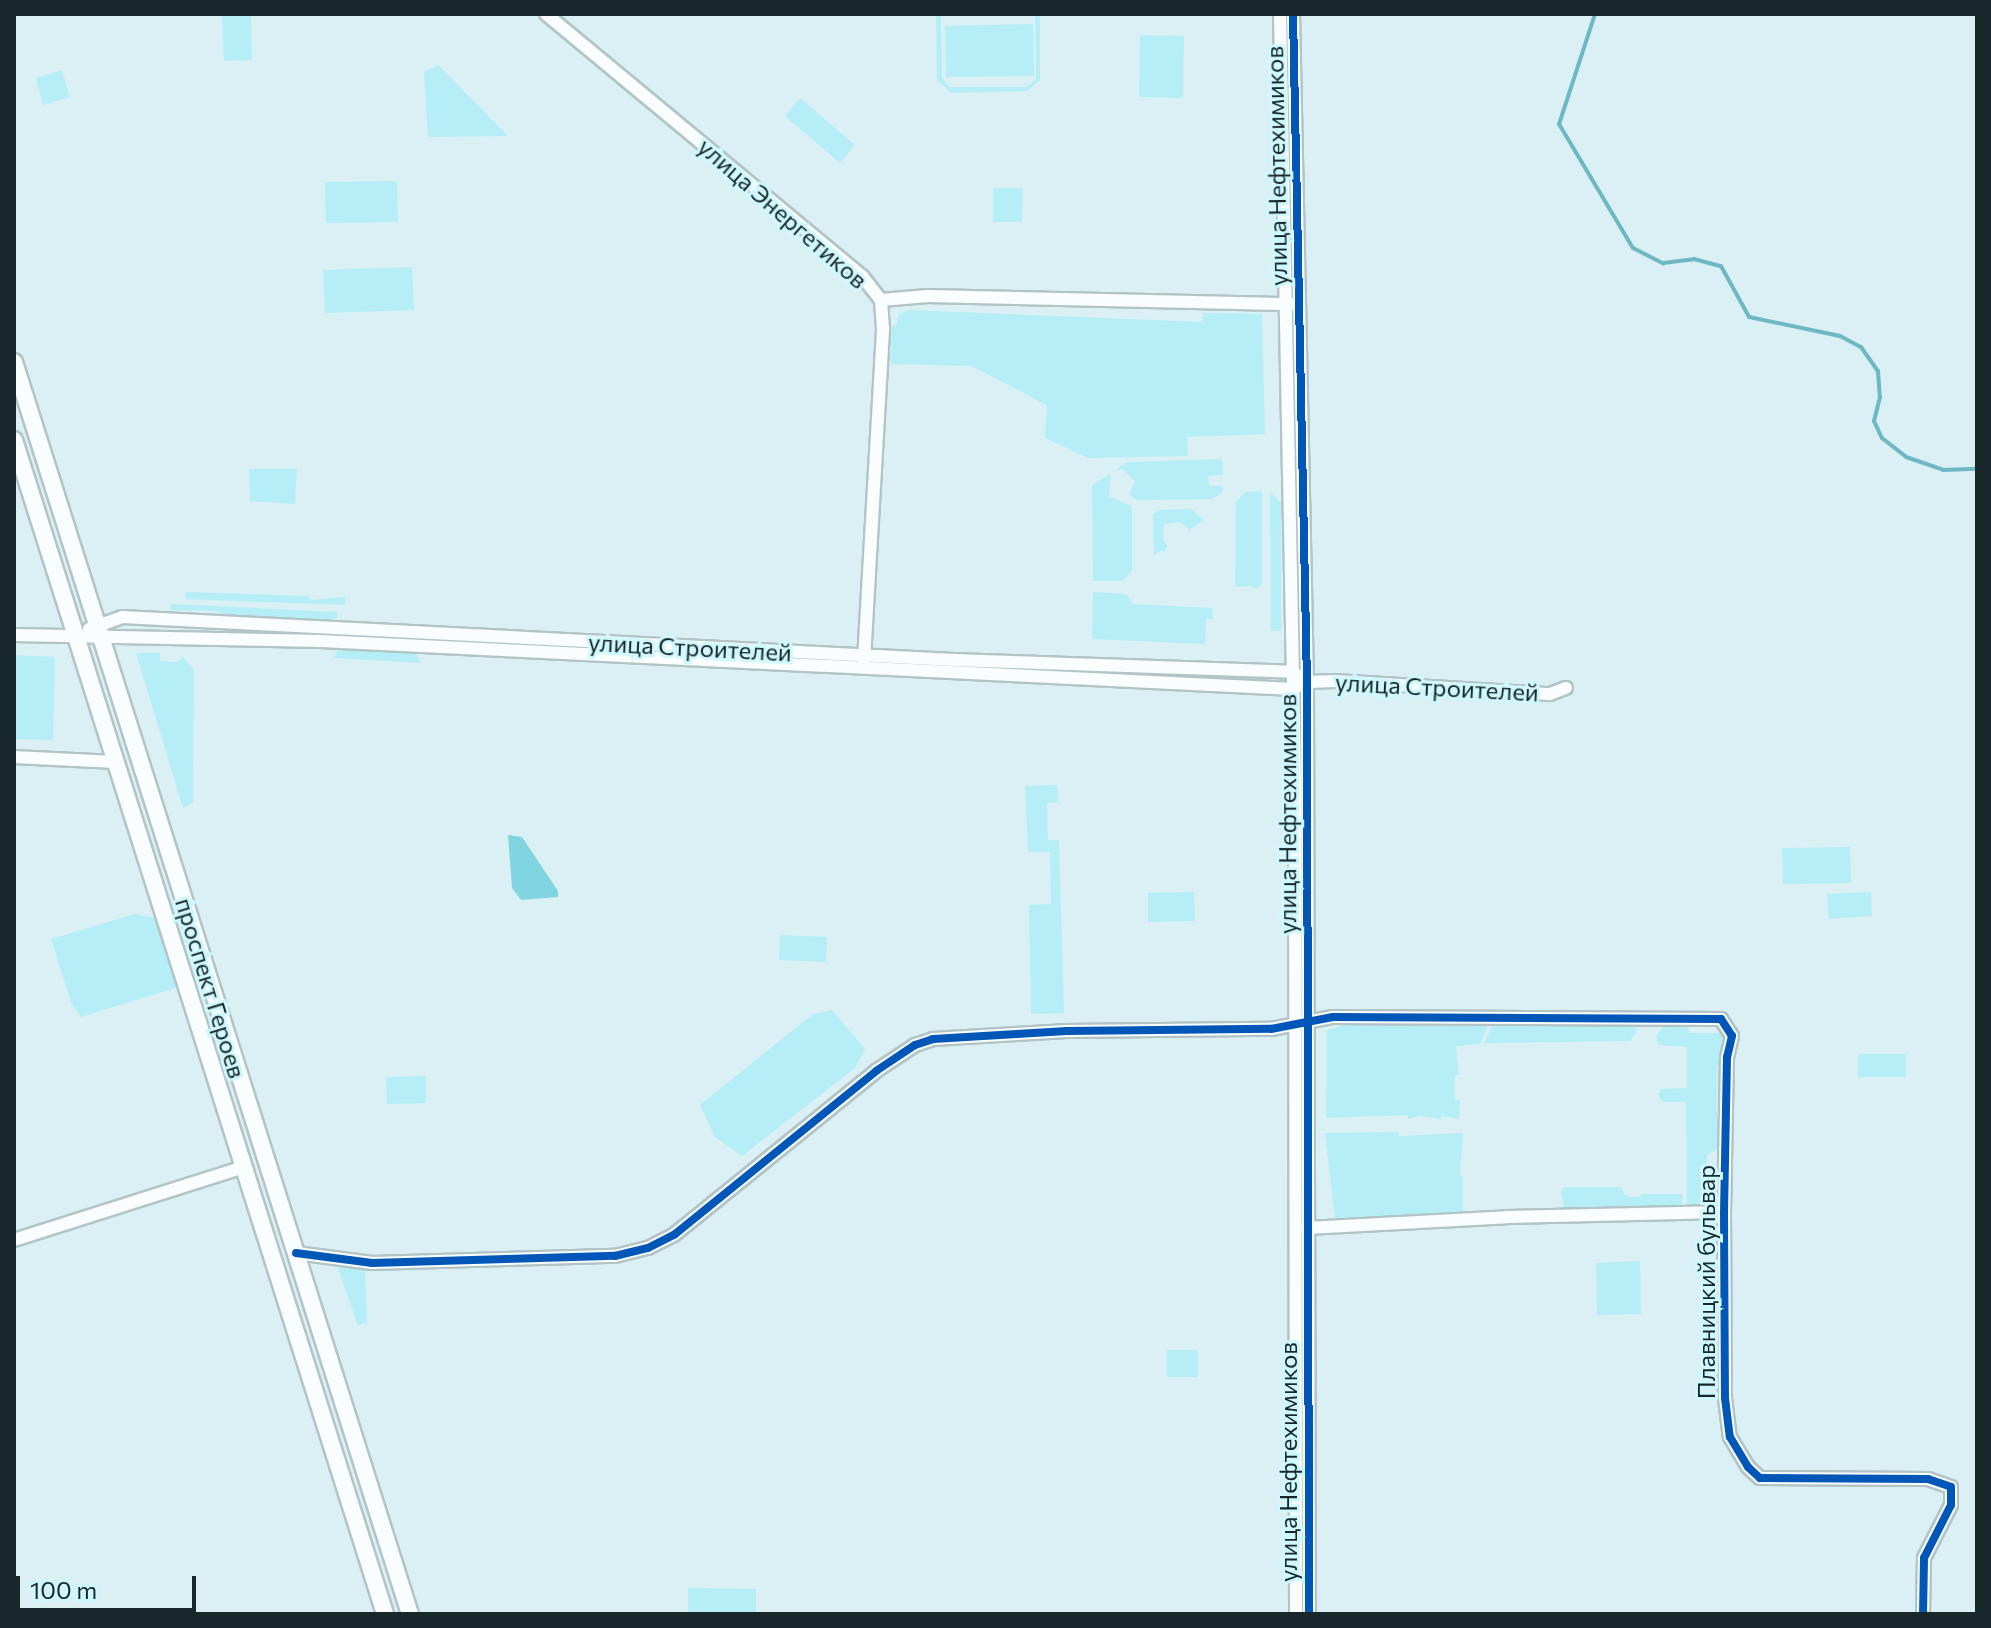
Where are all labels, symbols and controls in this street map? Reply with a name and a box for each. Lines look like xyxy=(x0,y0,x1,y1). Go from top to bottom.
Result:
street label: улица Нефтехимиков xyxy=(1260,46,1292,286)
street label: улица Энергетиков xyxy=(693,132,873,294)
street label: улица Строителей xyxy=(587,627,793,667)
street label: улица Строителей xyxy=(1334,667,1540,707)
street label: улица Нефтехимиков xyxy=(1273,694,1301,934)
street label: проспект Героев xyxy=(170,894,252,1082)
street label: Плавницкий бульвар xyxy=(1692,1165,1720,1399)
street label: улица Нефтехимиков xyxy=(1274,1342,1302,1582)
scale bar xyxy=(20,1560,200,1610)
text: 100 m xyxy=(30,1575,97,1604)

